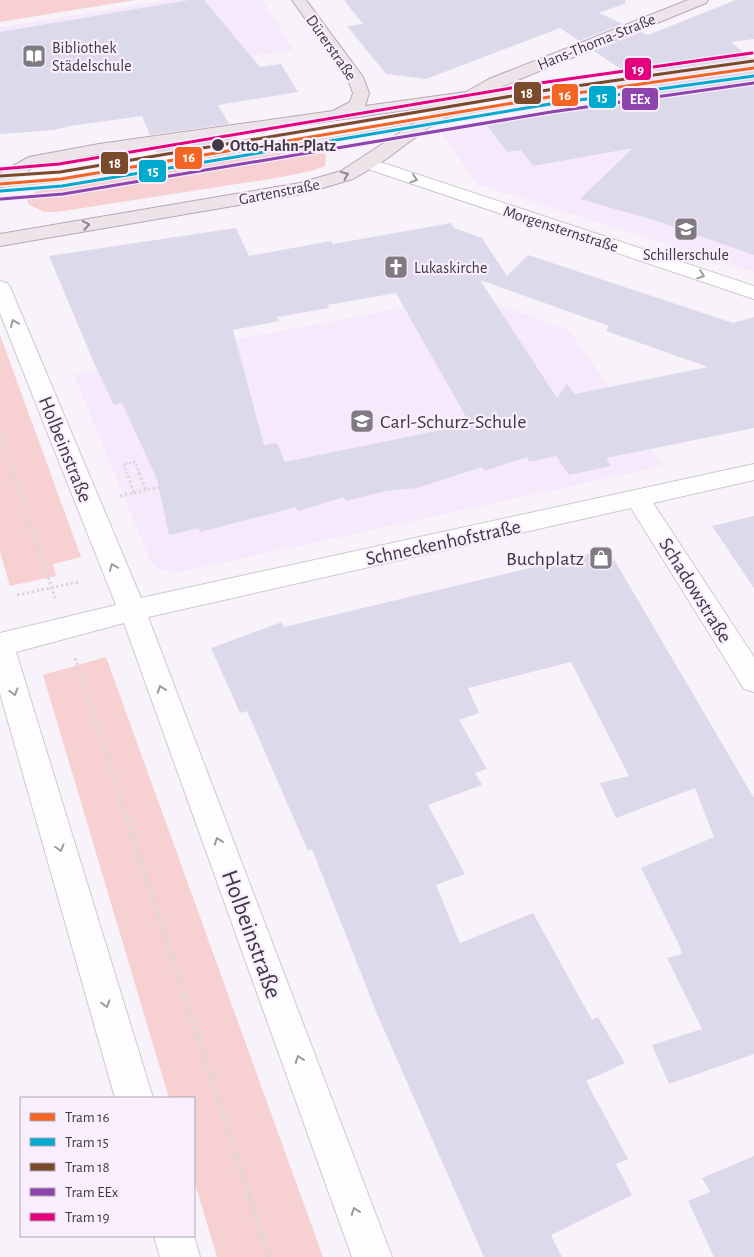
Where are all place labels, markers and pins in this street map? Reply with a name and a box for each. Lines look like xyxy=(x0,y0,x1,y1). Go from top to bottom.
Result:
place label: Bibliothek Städelschule xyxy=(52,40,132,74)
library icon: Bibliothek Städelschule xyxy=(21,43,47,69)
marker: Otto-Hahn-Platz xyxy=(210,137,226,153)
place label: Otto-Hahn-Platz xyxy=(230,138,336,154)
school or university icon: Schillerschule xyxy=(673,216,699,242)
place label: Schillerschule xyxy=(643,247,729,263)
church icon: Lukaskirche xyxy=(383,254,409,280)
place label: Lukaskirche xyxy=(414,260,487,276)
school or university icon: Carl-Schurz-Schule xyxy=(349,408,375,434)
place label: Carl-Schurz-Schule xyxy=(380,412,526,432)
shop icon: Buchplatz xyxy=(588,545,614,571)
place label: Buchplatz xyxy=(506,549,584,569)

